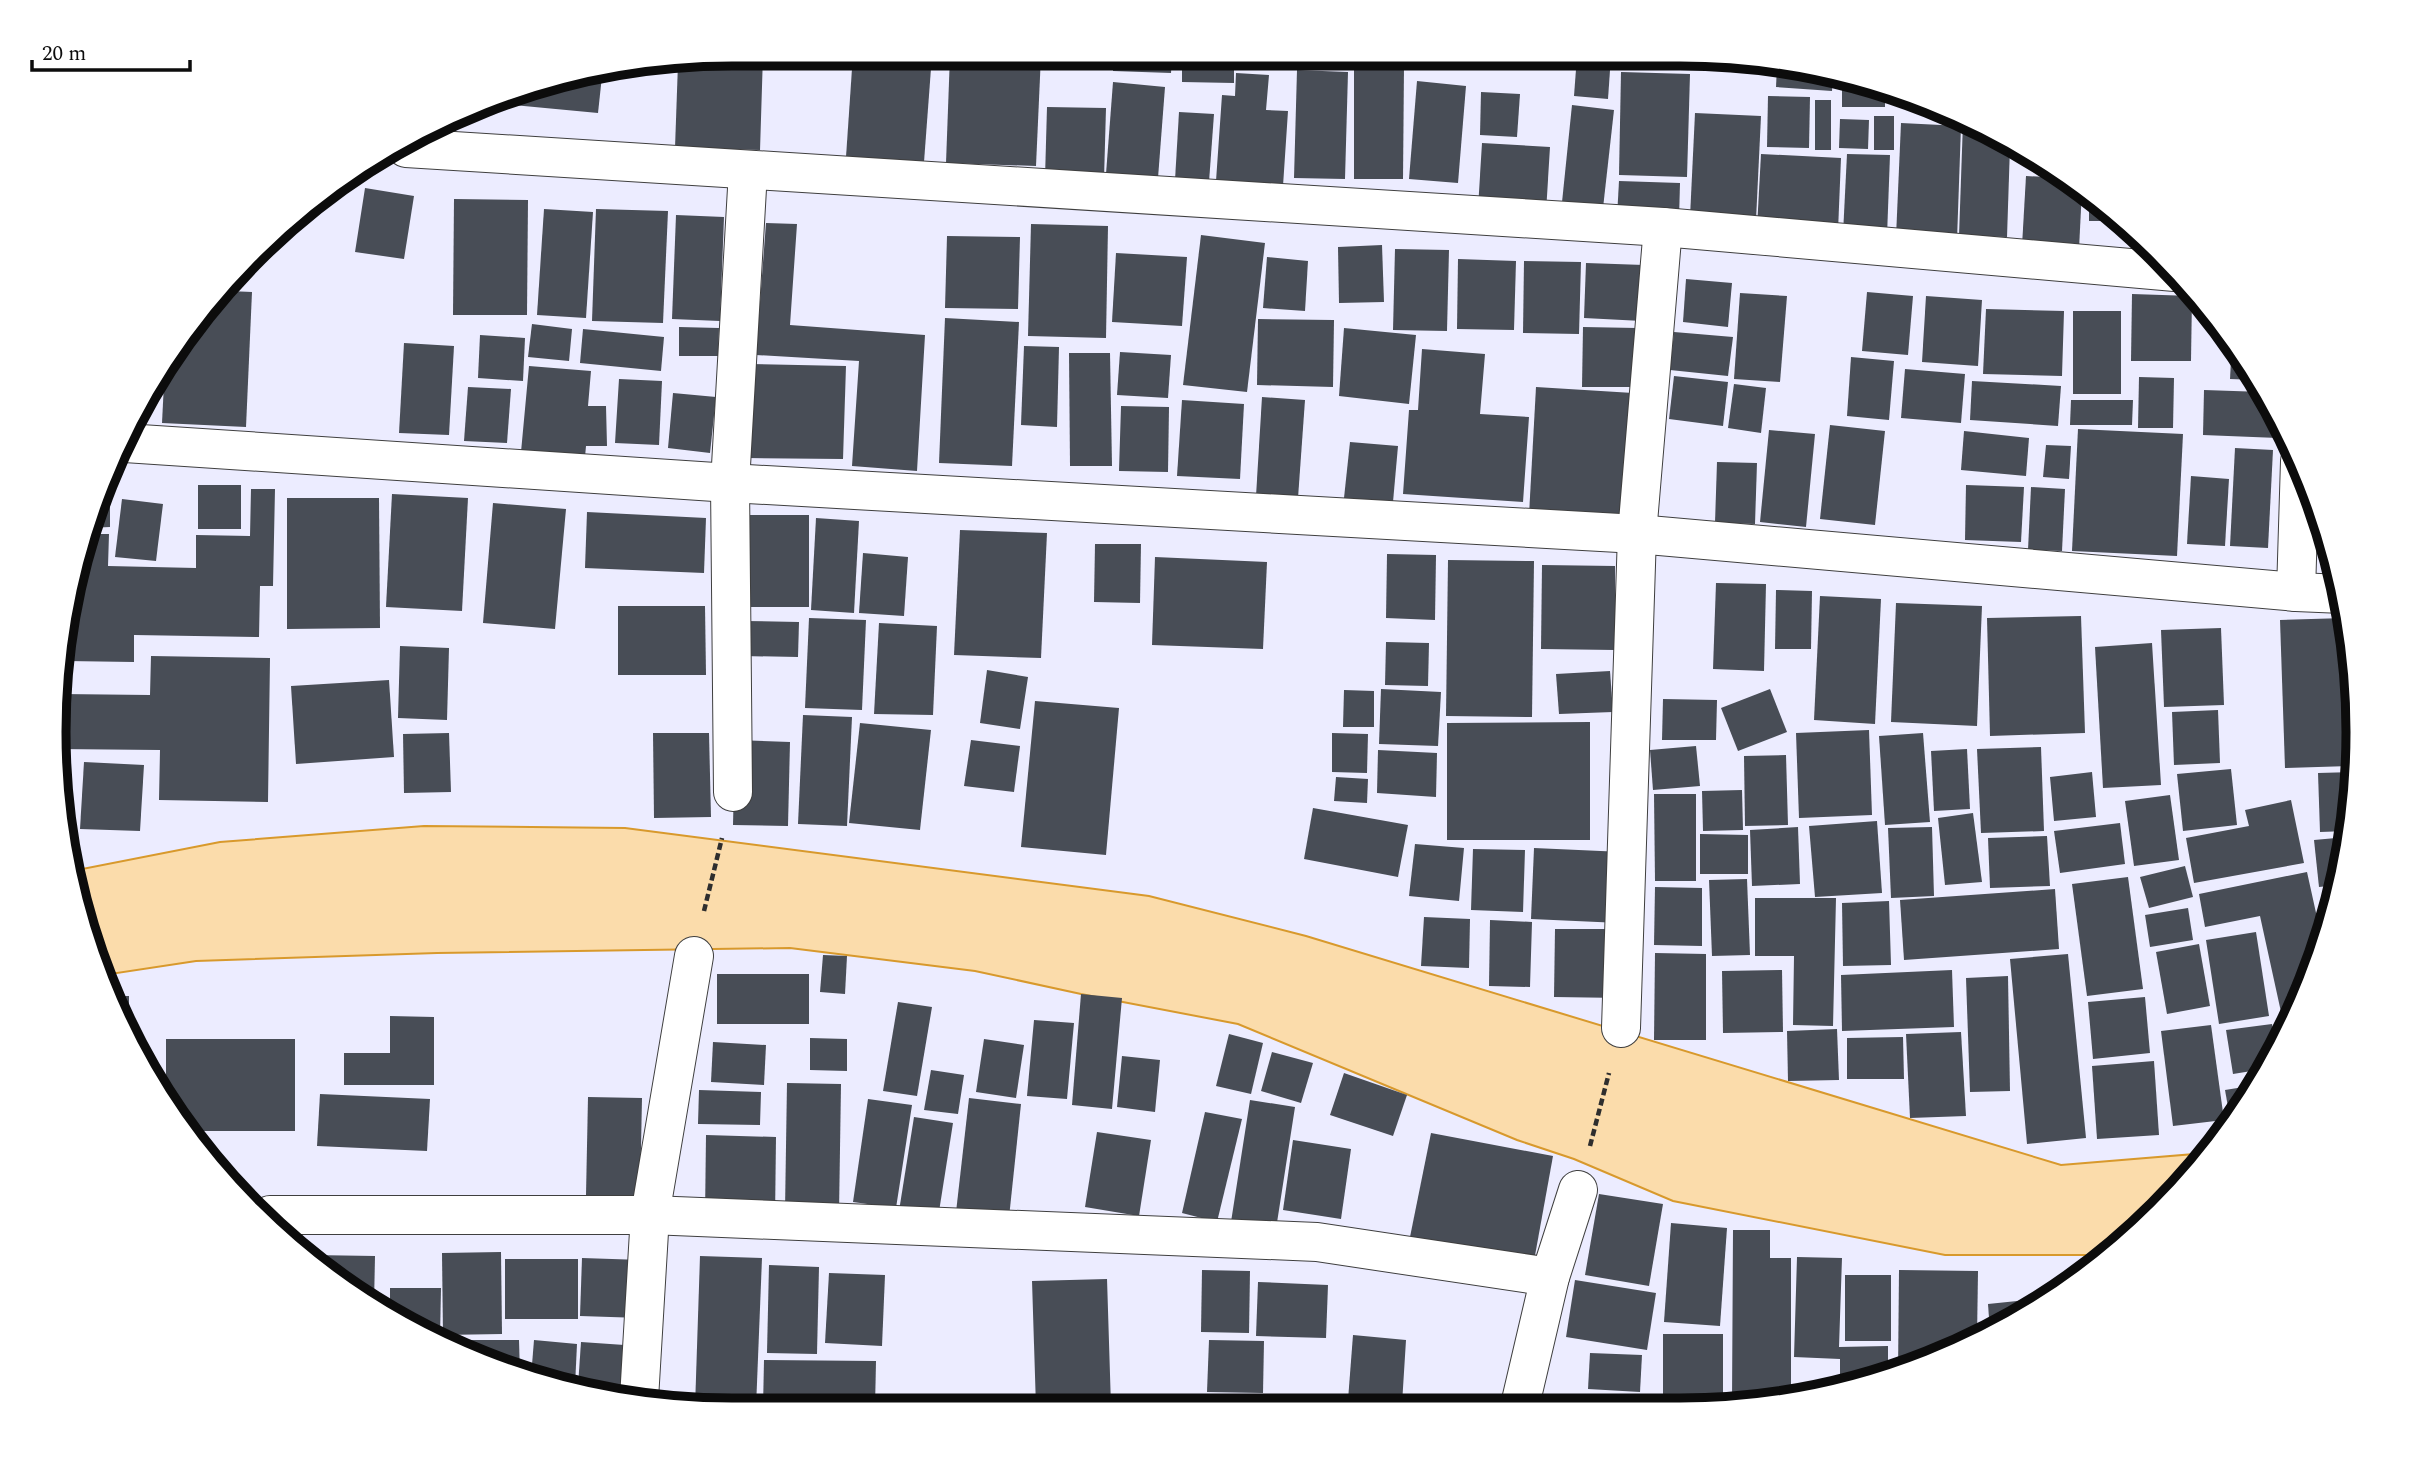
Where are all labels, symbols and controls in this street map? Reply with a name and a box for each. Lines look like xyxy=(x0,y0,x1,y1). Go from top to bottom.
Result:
scale bar xyxy=(32,28,189,72)
text: 20 m xyxy=(42,38,86,70)

